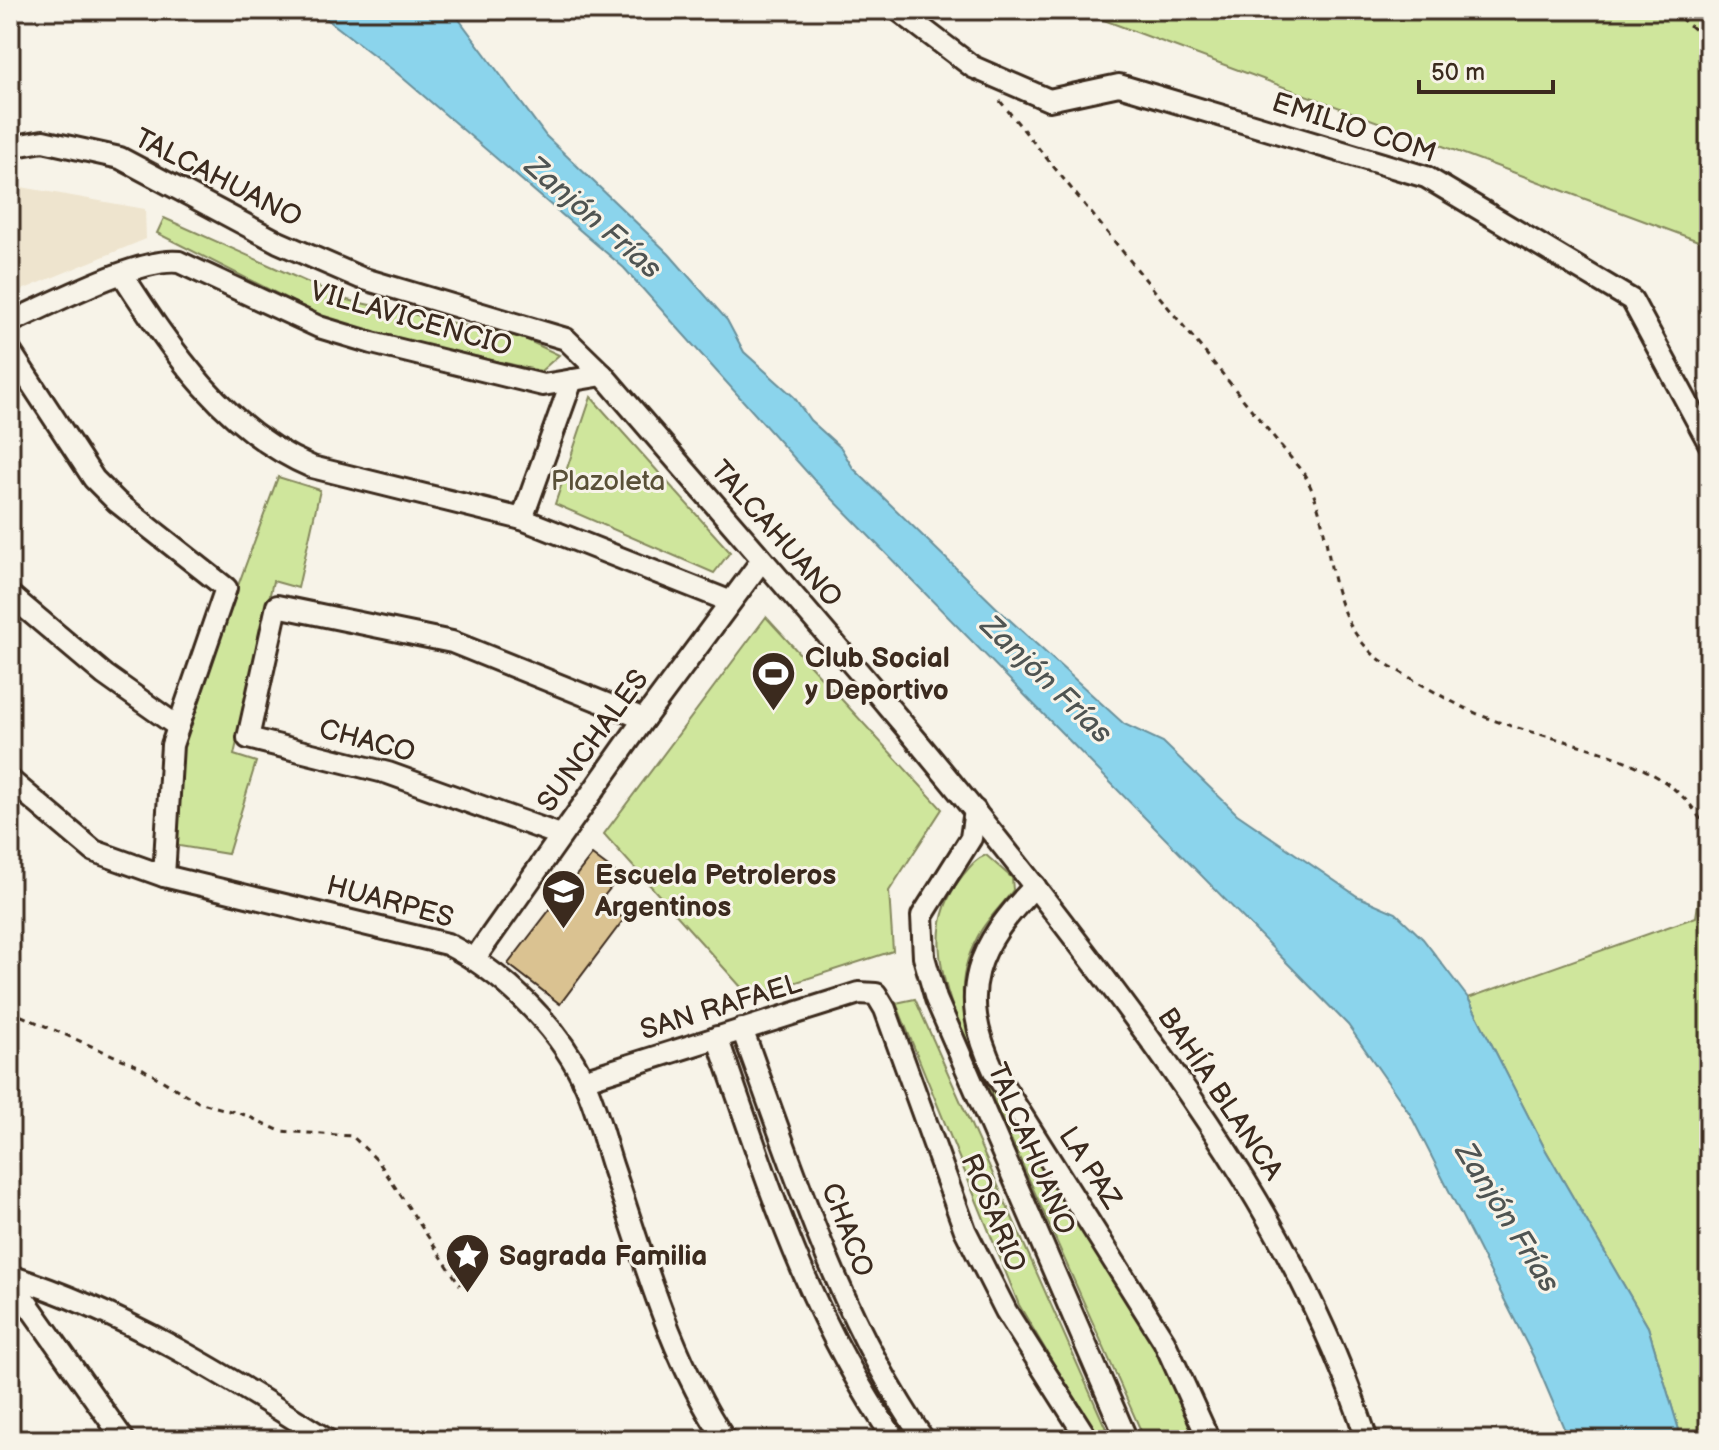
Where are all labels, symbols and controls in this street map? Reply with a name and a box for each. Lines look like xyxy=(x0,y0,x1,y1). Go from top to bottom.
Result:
scale bar xyxy=(1419,44,1553,94)
text: 50 m xyxy=(1431,58,1485,87)
street label: EMILIO COM xyxy=(1268,86,1440,170)
street label: TALCAHUANO xyxy=(129,122,307,234)
water label: Zanjón Frías xyxy=(516,148,669,287)
street label: VILLAVICENCIO xyxy=(306,274,516,364)
street label: TALCAHUANO xyxy=(703,454,849,614)
park label: Plazoleta xyxy=(551,465,665,498)
water label: Zanjón Frías xyxy=(971,607,1119,752)
place label: Club Social y Deportivo xyxy=(805,642,950,707)
sports icon: Club Social y Deportivo xyxy=(750,650,798,713)
street label: SUNCHALES xyxy=(530,664,656,818)
street label: CHACO xyxy=(315,712,419,770)
place label: Escuela Petroleros Argentinos xyxy=(594,859,836,924)
school or university icon: Escuela Petroleros Argentinos xyxy=(540,867,588,930)
street label: HUARPES xyxy=(323,869,457,935)
street label: SAN RAFAEL xyxy=(636,967,806,1047)
street label: BAHÍA BLANCA xyxy=(1150,1001,1291,1187)
street label: TALCAHUANO xyxy=(980,1058,1082,1240)
street label: LA PAZ xyxy=(1051,1121,1129,1216)
water label: Zanjón Frías xyxy=(1446,1135,1567,1299)
street label: ROSARIO xyxy=(953,1149,1033,1277)
street label: CHACO xyxy=(814,1178,880,1282)
place icon: Sagrada Familia xyxy=(444,1232,492,1295)
place label: Sagrada Familia xyxy=(499,1240,707,1273)

